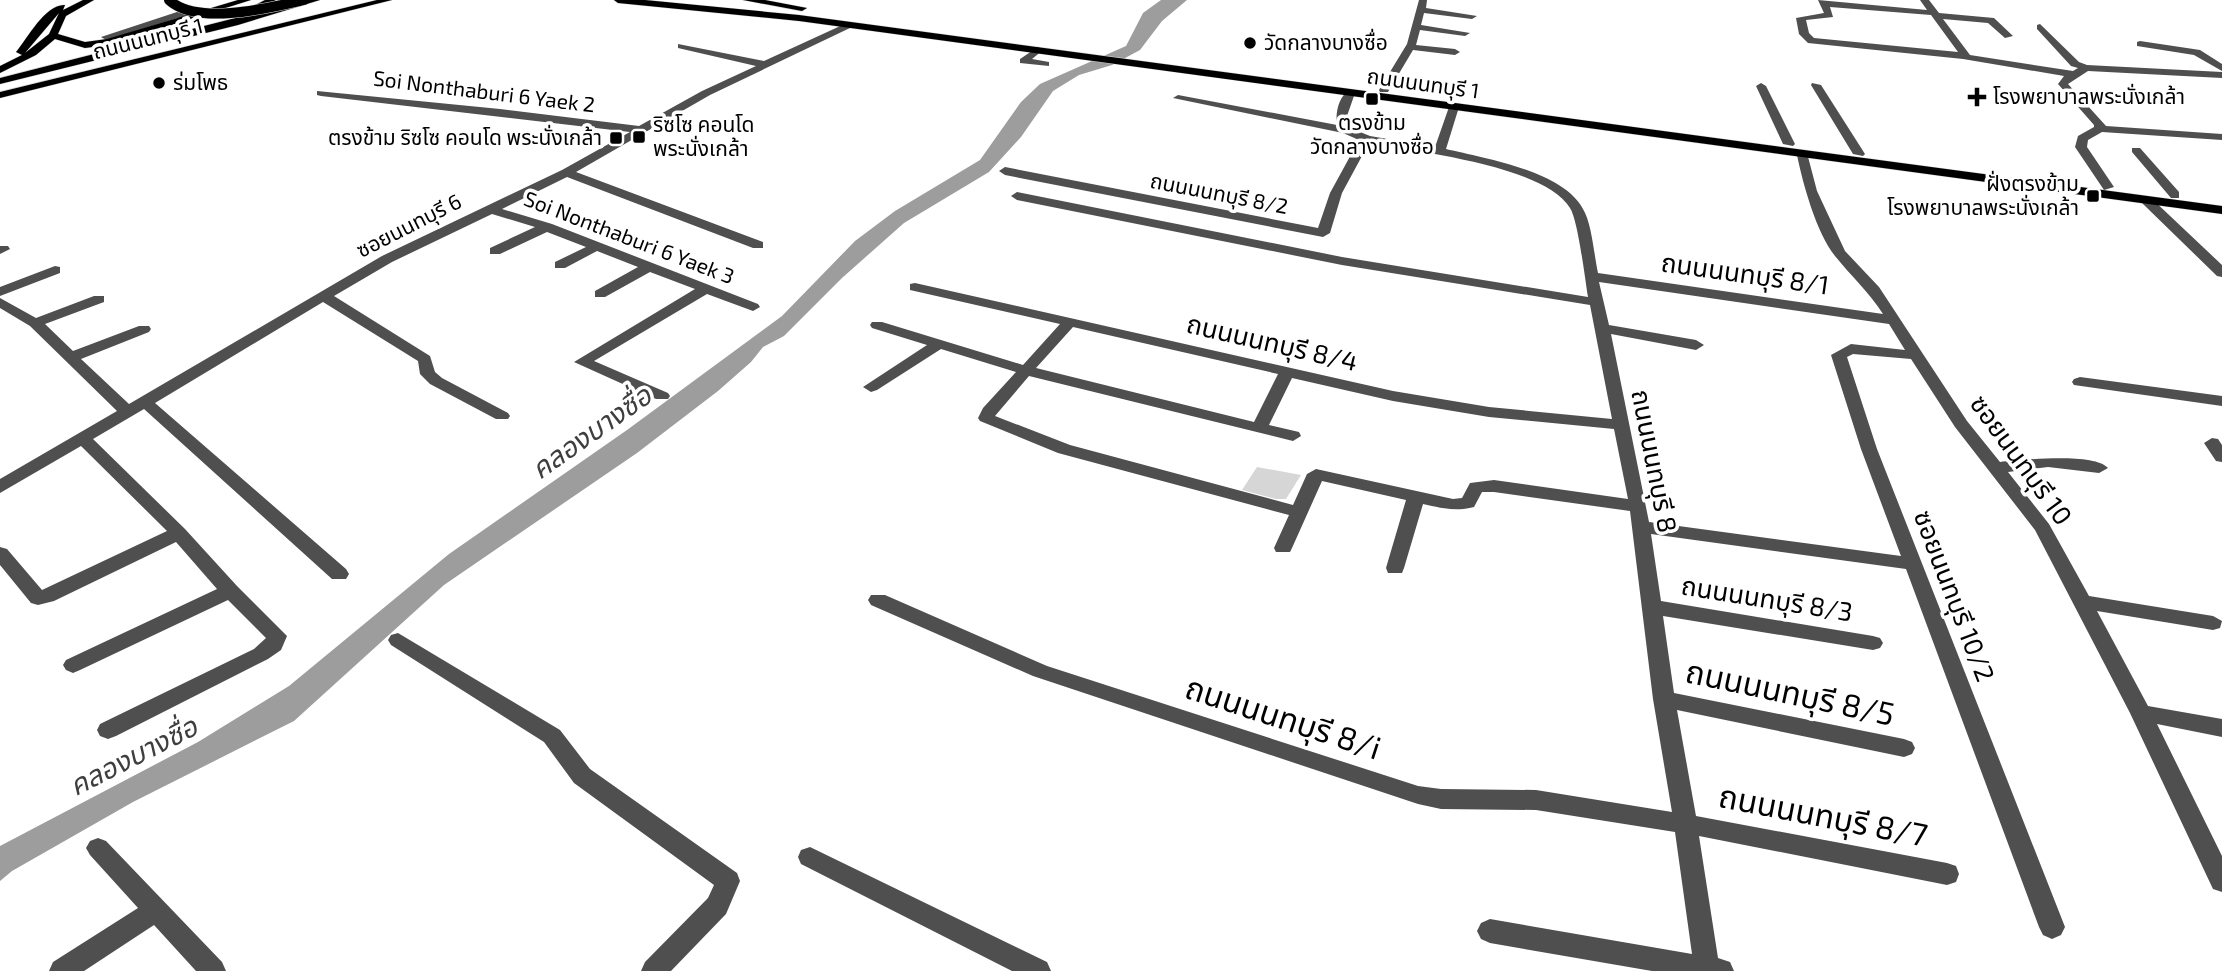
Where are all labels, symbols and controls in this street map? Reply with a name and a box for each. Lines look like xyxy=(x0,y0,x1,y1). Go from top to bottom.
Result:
street label: ถนนนนทบุรี 1 xyxy=(90,12,206,65)
place label: วัดกลางบางซื่อ xyxy=(1264,28,1388,54)
marker: วัดกลางบางซื่อ xyxy=(1242,35,1258,51)
street label: ถนนนนทบุรี 1 xyxy=(1365,62,1481,105)
street label: Soi Nonthaburi 6 Yaek 2 xyxy=(372,65,596,117)
place label: ร่มโพธ xyxy=(173,69,228,94)
marker: ร่มโพธ xyxy=(151,75,167,91)
place label: โรงพยาบาลพระนั่งเกล้า xyxy=(1993,83,2185,108)
marker: โรงพยาบาลพระนั่งเกล้า xyxy=(1967,87,1987,107)
marker: ตรงข้าม วัดกลางบางซื่อ xyxy=(1364,91,1380,107)
place label: ตรงข้าม วัดกลางบางซื่อ xyxy=(1310,109,1434,158)
place label: ริซโซ คอนโด พระนั่งเกล้า xyxy=(653,111,755,160)
place label: ตรงข้าม ริซโซ คอนโด พระนั่งเกล้า xyxy=(328,124,602,149)
marker: ริซโซ คอนโด พระนั่งเกล้า xyxy=(631,129,647,145)
marker: ตรงข้าม ริซโซ คอนโด พระนั่งเกล้า xyxy=(608,130,624,146)
street label: ถนนนนทบุรี 8/2 xyxy=(1148,167,1290,220)
place label: ฝั่งตรงข้าม โรงพยาบาลพระนั่งเกล้า xyxy=(1887,170,2079,219)
street label: Soi Nonthaburi 6 Yaek 3 xyxy=(521,185,738,288)
street label: ซอยนนทบุรี 6 xyxy=(352,188,466,264)
marker: ฝั่งตรงข้าม โรงพยาบาลพระนั่งเกล้า xyxy=(2085,188,2101,204)
street label: ถนนนนทบุรี 8/1 xyxy=(1659,245,1831,302)
street label: ถนนนนทบุรี 8/4 xyxy=(1183,307,1361,378)
water label: คลองบางซื่อ xyxy=(523,376,658,485)
street label: ถนนนนทบุรี 8 xyxy=(1624,386,1685,535)
street label: ซอยนนทบุรี 10 xyxy=(1963,388,2080,531)
street label: ซอยนนทบุรี 10/2 xyxy=(1907,506,2002,686)
street label: ถนนนนทบุรี 8/3 xyxy=(1679,569,1855,628)
street label: ถนนนนทบุรี 8/5 xyxy=(1682,650,1898,734)
street label: ถนนนนทบุรี 8/i xyxy=(1180,667,1386,767)
water label: คลองบางซื่อ xyxy=(62,707,203,802)
street label: ถนนนนทบุรี 8/7 xyxy=(1715,775,1931,855)

